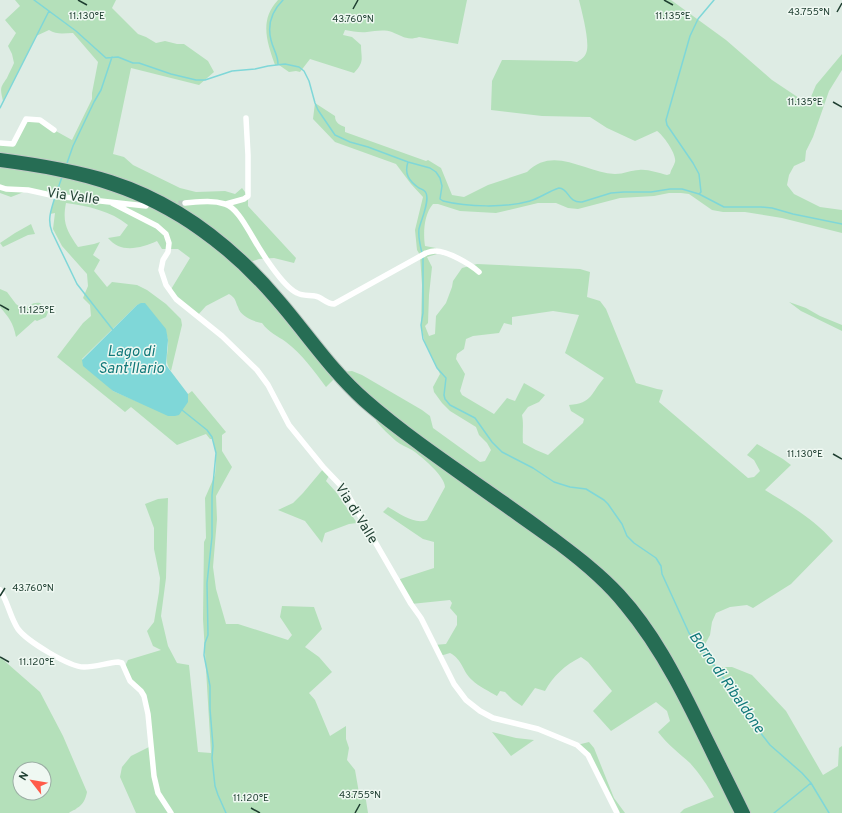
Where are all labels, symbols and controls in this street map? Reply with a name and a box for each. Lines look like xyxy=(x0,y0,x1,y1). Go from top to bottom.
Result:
text: 43.755°N xyxy=(788,6,830,19)
text: 11.130°E xyxy=(69,10,105,23)
text: 11.135°E xyxy=(655,10,691,23)
text: 43.760°N xyxy=(332,13,374,26)
text: 11.135°E xyxy=(787,96,823,109)
street label: Via Valle xyxy=(45,185,101,209)
text: 11.125°E xyxy=(19,304,55,317)
water label: Lago di Sant'Ilario xyxy=(98,343,164,379)
text: 11.130°E xyxy=(787,448,823,461)
street label: Via di Valle xyxy=(331,481,381,547)
text: 43.760°N xyxy=(12,582,54,595)
water label: Borro di Ribaldone xyxy=(684,628,768,738)
text: 11.120°E xyxy=(19,656,55,669)
north arrow xyxy=(12,761,52,801)
text: N xyxy=(16,769,32,783)
text: 43.755°N xyxy=(339,789,381,802)
text: 11.120°E xyxy=(233,792,269,805)

